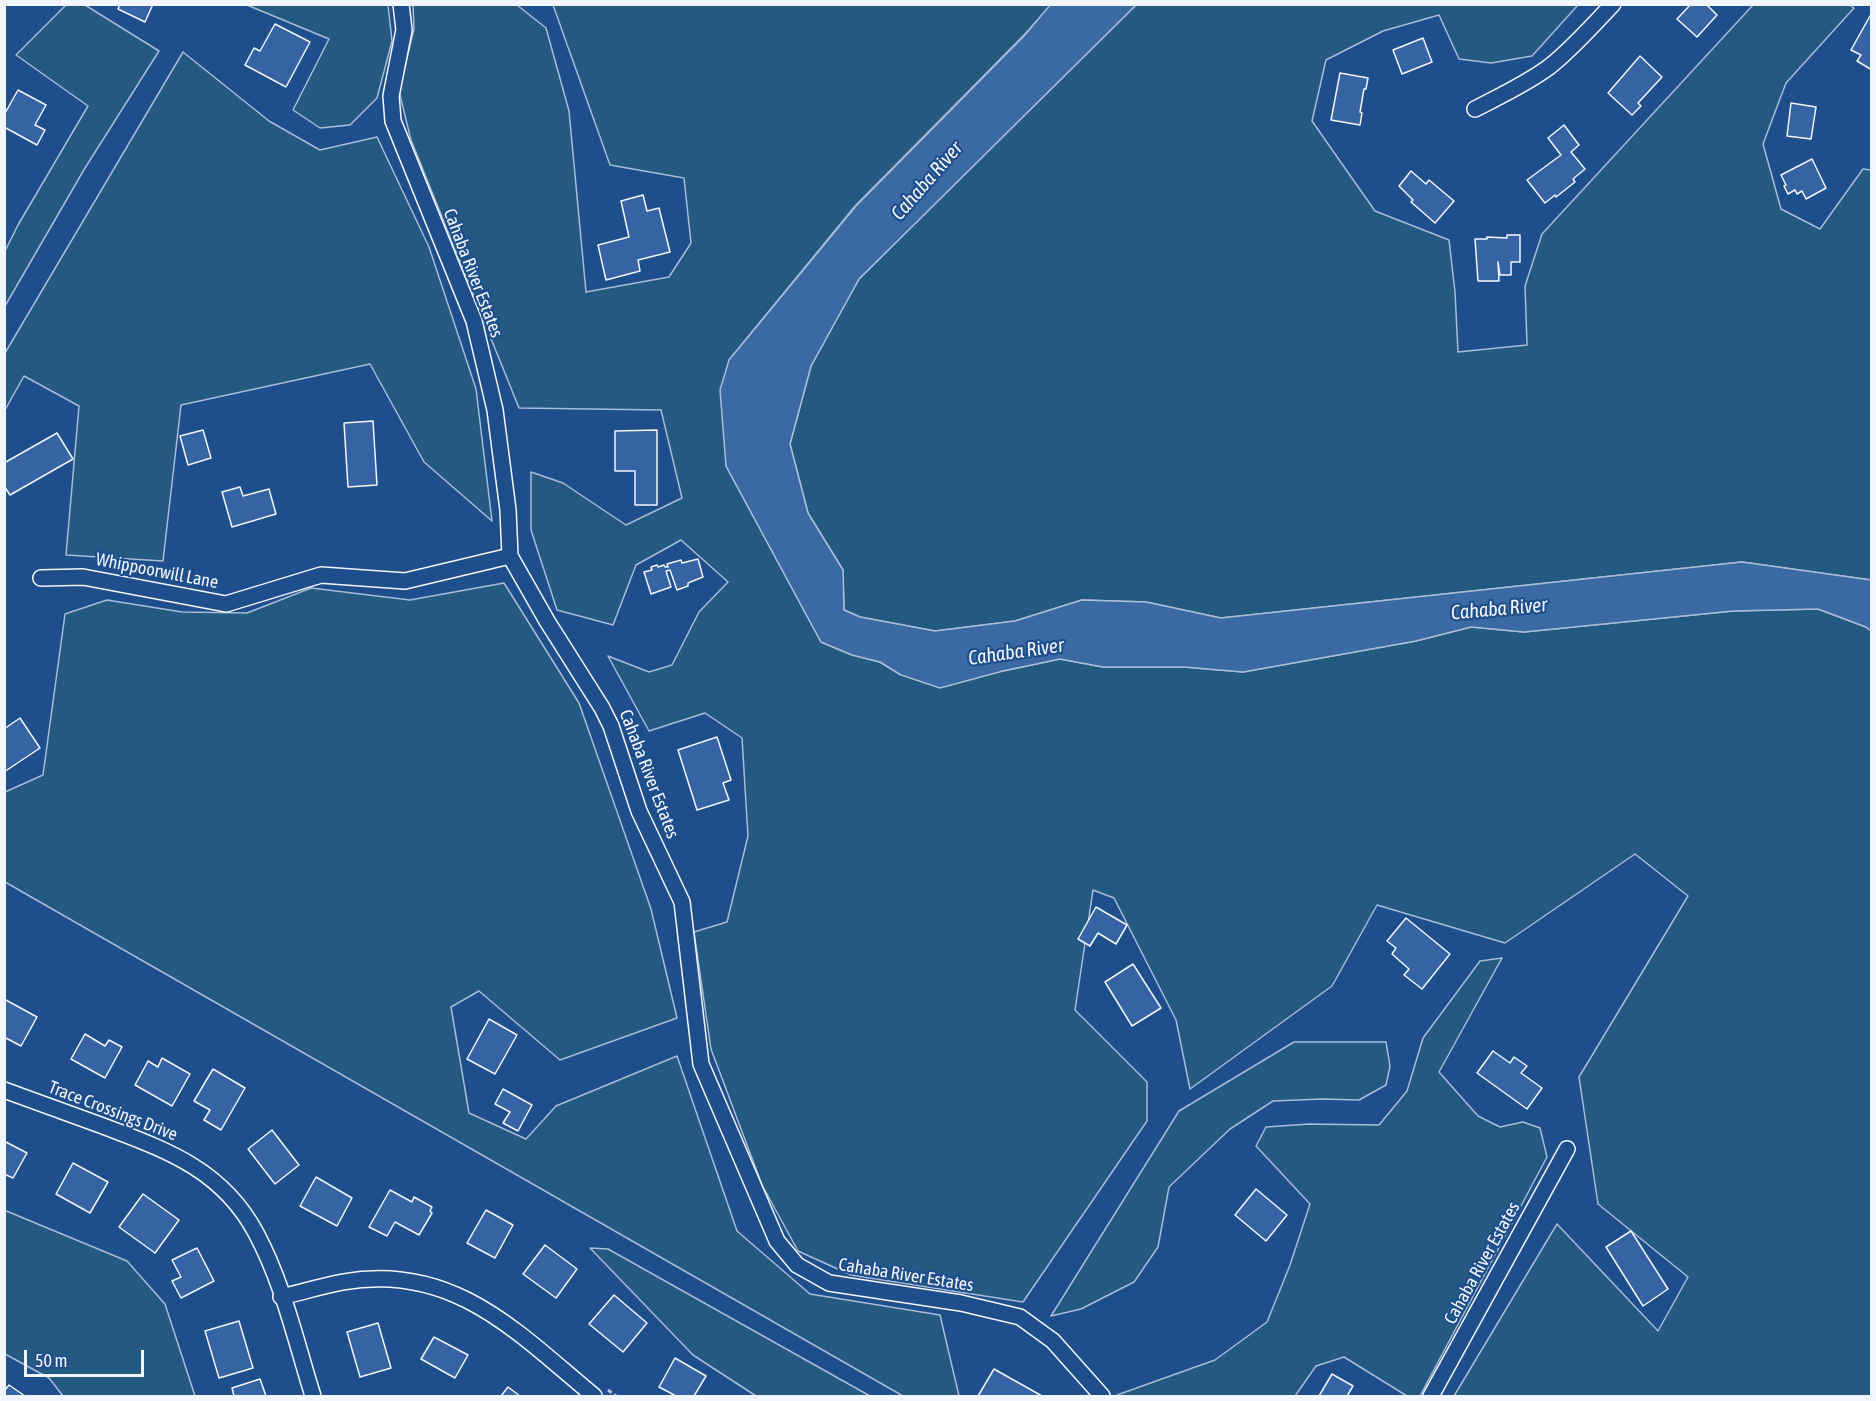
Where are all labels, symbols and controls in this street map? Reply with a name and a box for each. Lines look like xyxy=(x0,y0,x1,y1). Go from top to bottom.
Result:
water label: Cahaba River xyxy=(886,137,968,225)
street label: Cahaba River Estates xyxy=(438,205,508,341)
street label: Whippoorwill Lane xyxy=(94,549,220,593)
water label: Cahaba River xyxy=(1450,593,1548,625)
water label: Cahaba River xyxy=(967,633,1065,671)
street label: Cahaba River Estates xyxy=(614,706,684,842)
street label: Trace Crossings Drive xyxy=(45,1076,181,1146)
street label: Cahaba River Estates xyxy=(1439,1198,1525,1328)
street label: Cahaba River Estates xyxy=(837,1254,975,1296)
scale bar xyxy=(27,1338,147,1376)
text: 50 m xyxy=(35,1350,67,1371)

